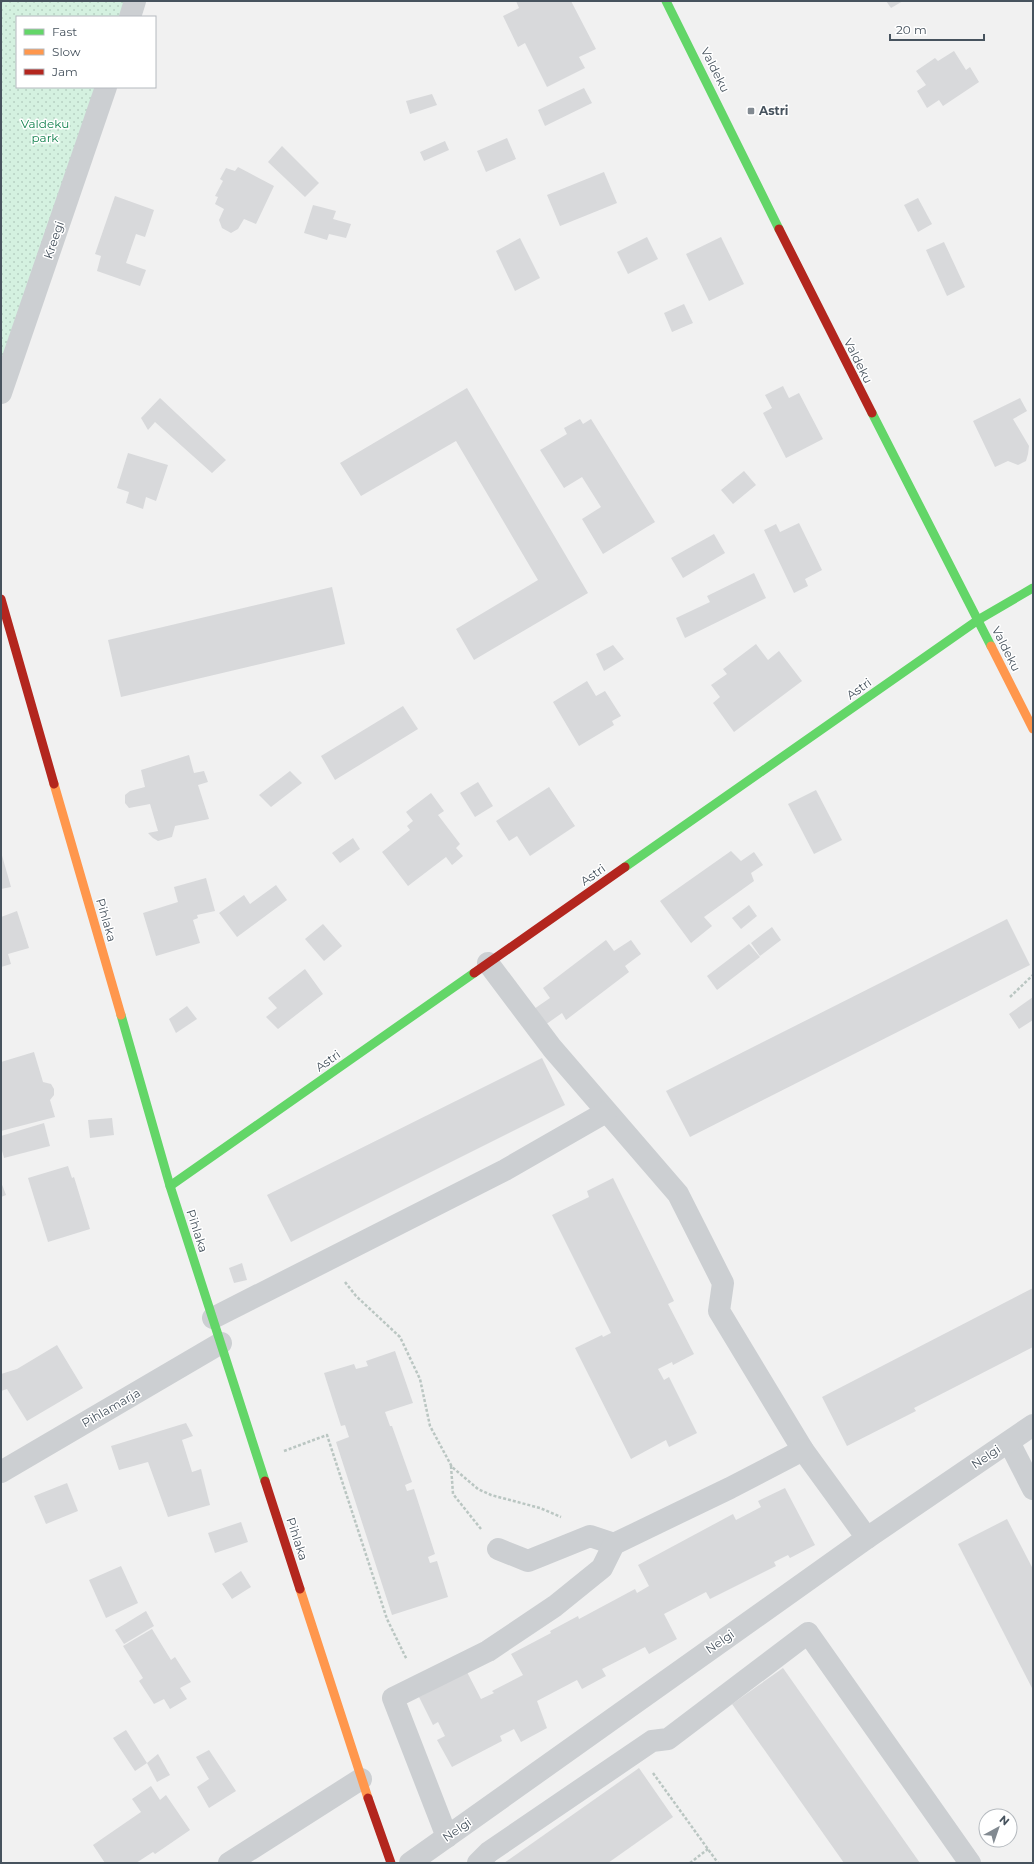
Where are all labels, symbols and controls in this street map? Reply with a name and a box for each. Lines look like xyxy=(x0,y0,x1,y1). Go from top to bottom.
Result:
legend xyxy=(16,16,156,88)
scale bar xyxy=(890,16,984,42)
text: 20 m xyxy=(896,22,927,37)
text: Fast xyxy=(52,24,77,39)
text: Slow xyxy=(52,44,81,59)
street label: Valdeku xyxy=(698,45,733,95)
text: Jam xyxy=(51,64,78,79)
place label: Astri xyxy=(758,103,788,118)
marker: Astri xyxy=(746,106,756,116)
park label: Valdeku park xyxy=(21,116,69,145)
street label: Kreegi xyxy=(40,219,67,261)
street label: Valdeku xyxy=(841,336,876,386)
street label: Valdeku xyxy=(989,624,1024,674)
street label: Astri xyxy=(843,675,874,703)
street label: Astri xyxy=(577,861,608,889)
street label: Pihlaka xyxy=(93,896,120,943)
street label: Astri xyxy=(312,1047,343,1075)
street label: Pihlaka xyxy=(183,1207,211,1254)
street label: Pihlamarja xyxy=(79,1385,143,1430)
street label: Nelgi xyxy=(968,1442,1003,1472)
street label: Pihlaka xyxy=(283,1515,311,1562)
street label: Nelgi xyxy=(702,1626,737,1657)
north arrow xyxy=(978,1808,1018,1848)
text: N xyxy=(997,1812,1012,1829)
street label: Nelgi xyxy=(439,1814,474,1845)

